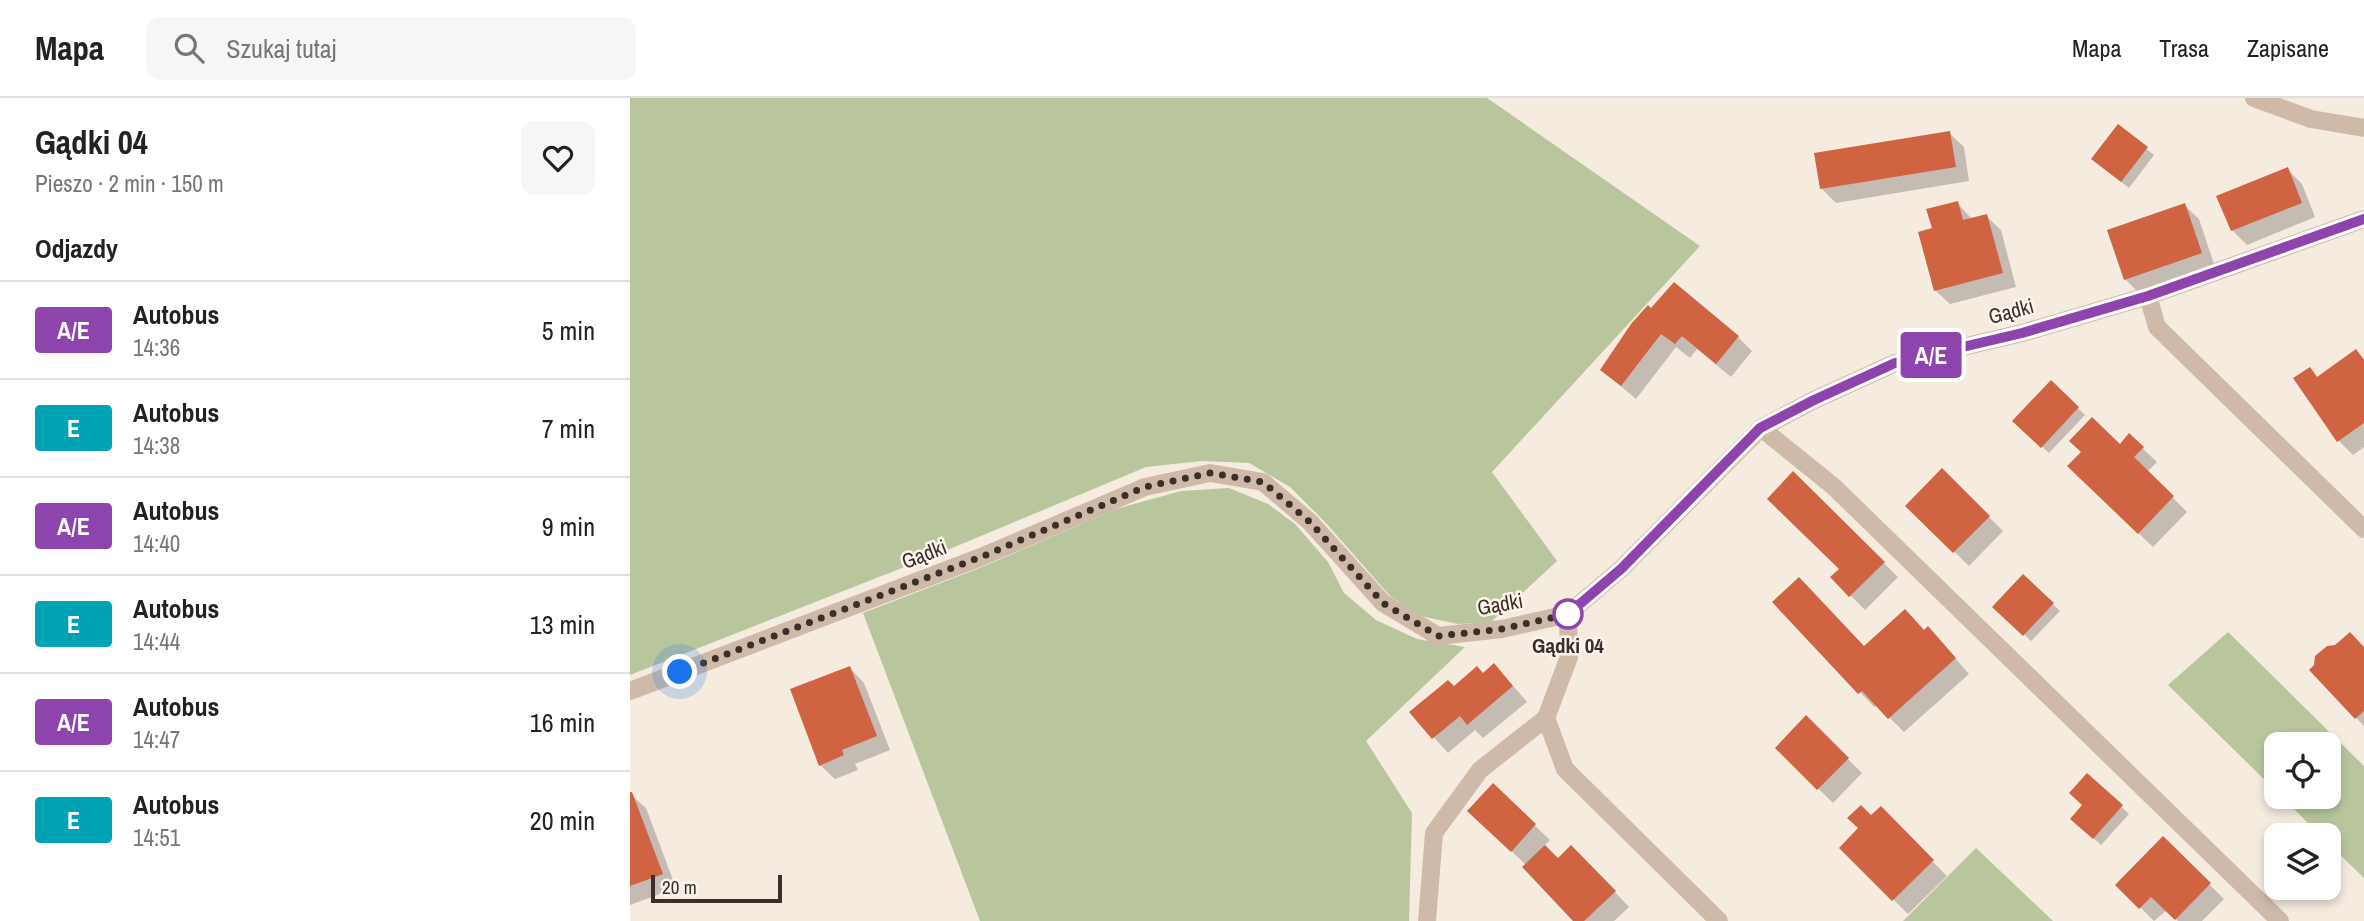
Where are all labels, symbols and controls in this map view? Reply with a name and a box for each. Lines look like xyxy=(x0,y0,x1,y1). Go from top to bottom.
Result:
search box xyxy=(146,17,636,80)
text: Mapa xyxy=(35,26,104,70)
icon: search xyxy=(170,29,208,67)
text: Szukaj tutaj xyxy=(226,31,336,66)
text: Mapa xyxy=(2072,32,2121,64)
text: Trasa xyxy=(2159,32,2209,64)
text: Zapisane xyxy=(2247,32,2329,64)
text: Gądki 04 xyxy=(35,120,148,164)
button: heart xyxy=(521,121,595,195)
text: Pieszo · 2 min · 150 m xyxy=(35,168,224,199)
text: Odjazdy xyxy=(35,231,118,266)
street label: Gądki xyxy=(1985,291,2037,331)
text: Autobus xyxy=(133,297,219,332)
text: 5 min xyxy=(542,313,595,348)
text: A/E xyxy=(57,314,90,346)
text: 14:36 xyxy=(133,332,180,363)
line badge: A/E xyxy=(1891,332,1971,378)
text: A/E xyxy=(1915,339,1947,371)
text: Autobus xyxy=(133,395,219,430)
text: 7 min xyxy=(542,411,595,446)
text: E xyxy=(67,412,80,444)
text: 14:38 xyxy=(133,430,180,461)
text: Autobus xyxy=(133,493,219,528)
text: 9 min xyxy=(542,509,595,544)
text: A/E xyxy=(57,510,90,542)
text: 14:40 xyxy=(133,528,180,559)
street label: Gądki xyxy=(897,532,951,576)
street label: Gądki xyxy=(1475,586,1525,622)
text: Autobus xyxy=(133,591,219,626)
marker: Gądki 04 xyxy=(1553,599,1583,629)
text: 13 min xyxy=(530,607,595,642)
text: E xyxy=(67,608,80,640)
text: 14:44 xyxy=(133,626,180,657)
place label: Gądki 04 xyxy=(1532,631,1604,660)
your location xyxy=(662,654,697,689)
text: Autobus xyxy=(133,689,219,724)
text: 16 min xyxy=(530,705,595,740)
text: A/E xyxy=(57,706,90,738)
text: 14:47 xyxy=(133,724,180,755)
map controls xyxy=(2264,732,2341,900)
button: locate xyxy=(2264,732,2341,809)
text: Autobus xyxy=(133,787,219,822)
text: 20 min xyxy=(530,803,595,838)
text: E xyxy=(67,804,80,836)
text: 14:51 xyxy=(133,822,180,853)
button: layers xyxy=(2264,823,2341,900)
scale bar xyxy=(651,872,782,904)
text: 20 m xyxy=(662,874,697,900)

